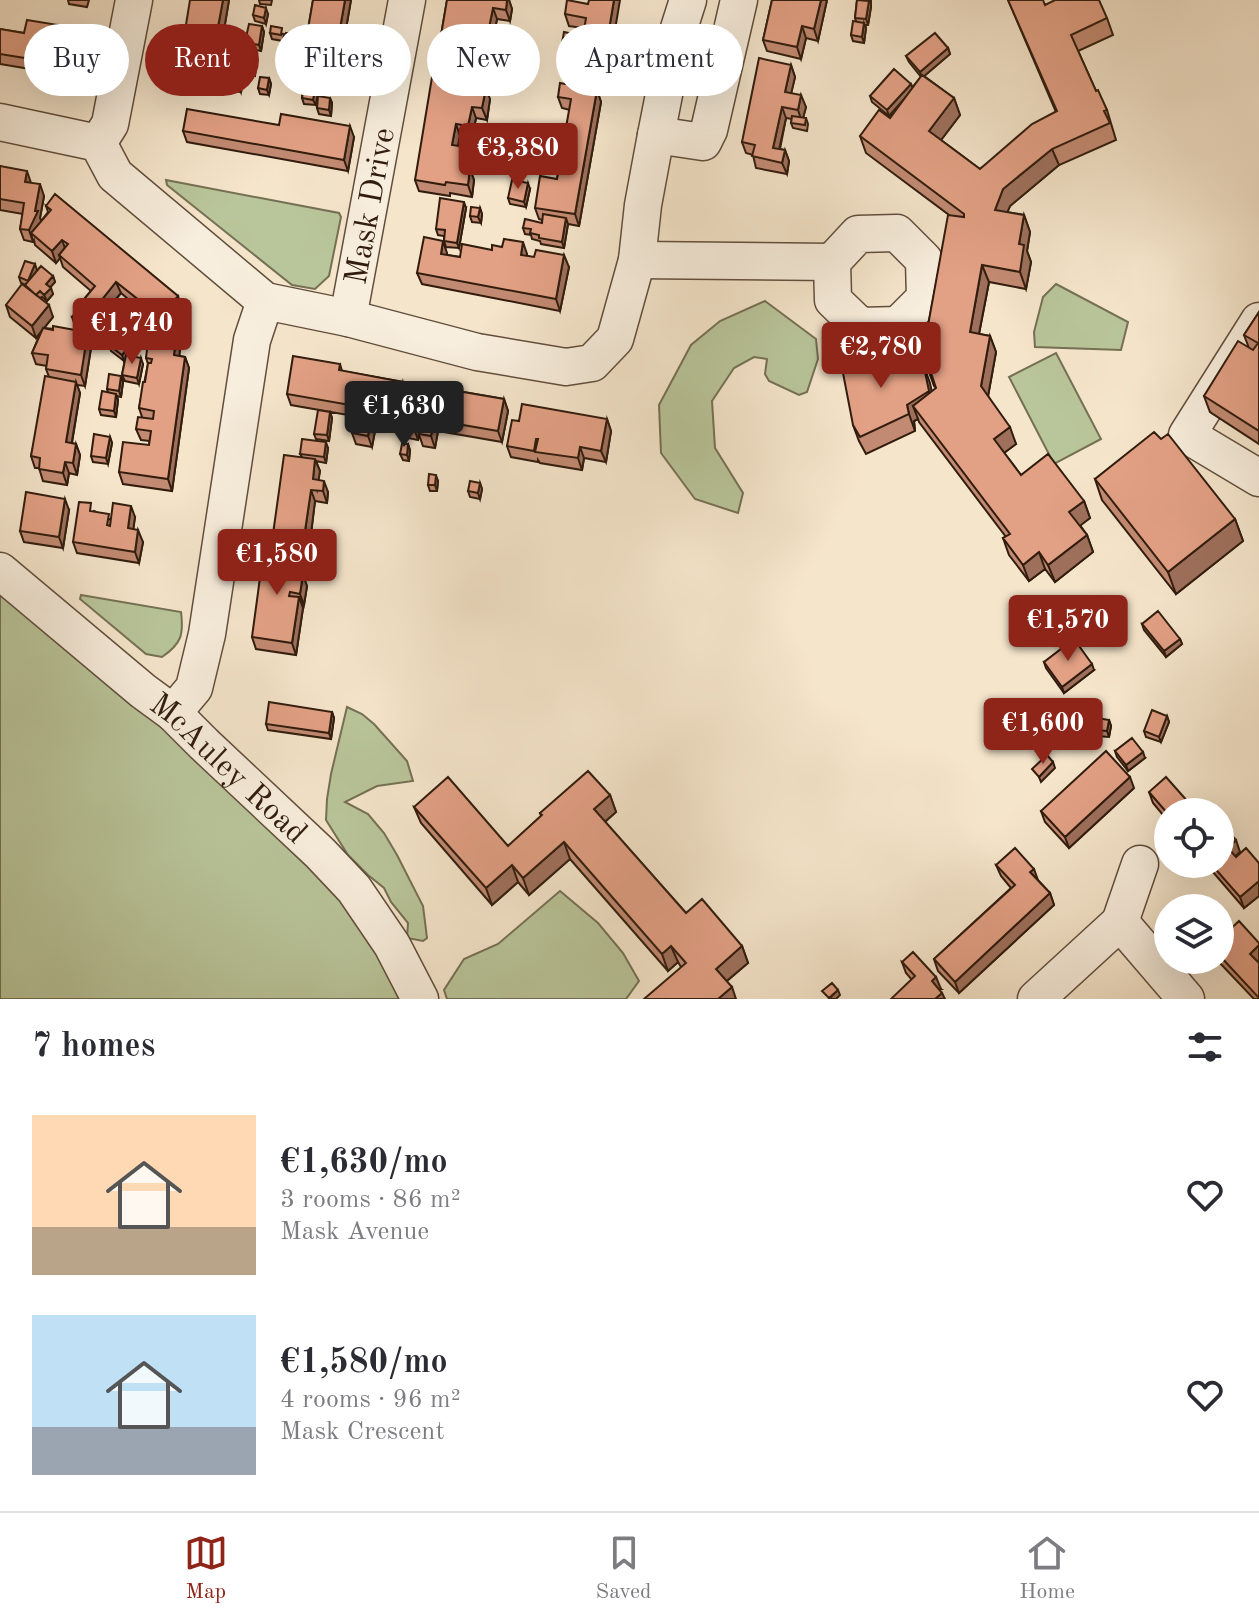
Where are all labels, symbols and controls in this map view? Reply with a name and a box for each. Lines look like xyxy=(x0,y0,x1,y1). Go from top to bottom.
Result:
chip: Buy xyxy=(24,24,129,96)
chip: Rent xyxy=(145,24,259,96)
chip: Filters xyxy=(275,24,411,96)
chip: New xyxy=(427,24,540,96)
chip: Apartment xyxy=(556,24,743,96)
pin: €3,380 xyxy=(453,123,583,191)
street label: Mask Drive xyxy=(342,125,402,288)
text: €3,380 xyxy=(477,136,559,162)
pin: €1,740 xyxy=(67,298,197,366)
text: €1,740 xyxy=(91,311,173,337)
pin: €2,780 xyxy=(816,322,946,390)
text: €2,780 xyxy=(840,335,922,361)
pin: €1,630 xyxy=(339,381,469,449)
text: €1,630 xyxy=(363,394,445,420)
pin: €1,580 xyxy=(212,529,342,597)
text: €1,580 xyxy=(236,542,318,568)
pin: €1,570 xyxy=(1003,595,1133,663)
text: €1,570 xyxy=(1027,608,1109,634)
street label: McAuley Road xyxy=(143,689,312,851)
pin: €1,600 xyxy=(978,698,1108,766)
text: €1,600 xyxy=(1002,711,1084,737)
map controls xyxy=(1154,798,1234,974)
button: locate xyxy=(1154,798,1234,878)
button: layers xyxy=(1154,894,1234,974)
icon: filters xyxy=(1183,1025,1227,1069)
text: 7 homes xyxy=(32,1030,155,1064)
text: €1,630/mo xyxy=(280,1146,448,1180)
icon: home xyxy=(96,1147,192,1243)
icon: heart xyxy=(1183,1173,1227,1217)
text: 3 rooms · 86 m² xyxy=(280,1187,461,1213)
text: Mask Avenue xyxy=(280,1219,429,1245)
text: €1,580/mo xyxy=(280,1346,448,1380)
icon: home xyxy=(96,1347,192,1443)
icon: heart xyxy=(1183,1373,1227,1417)
text: 4 rooms · 96 m² xyxy=(280,1387,461,1413)
text: Mask Crescent xyxy=(280,1419,444,1445)
tab: Map xyxy=(184,1531,228,1606)
tab: Saved xyxy=(596,1531,652,1606)
tab: Home xyxy=(1019,1531,1075,1606)

